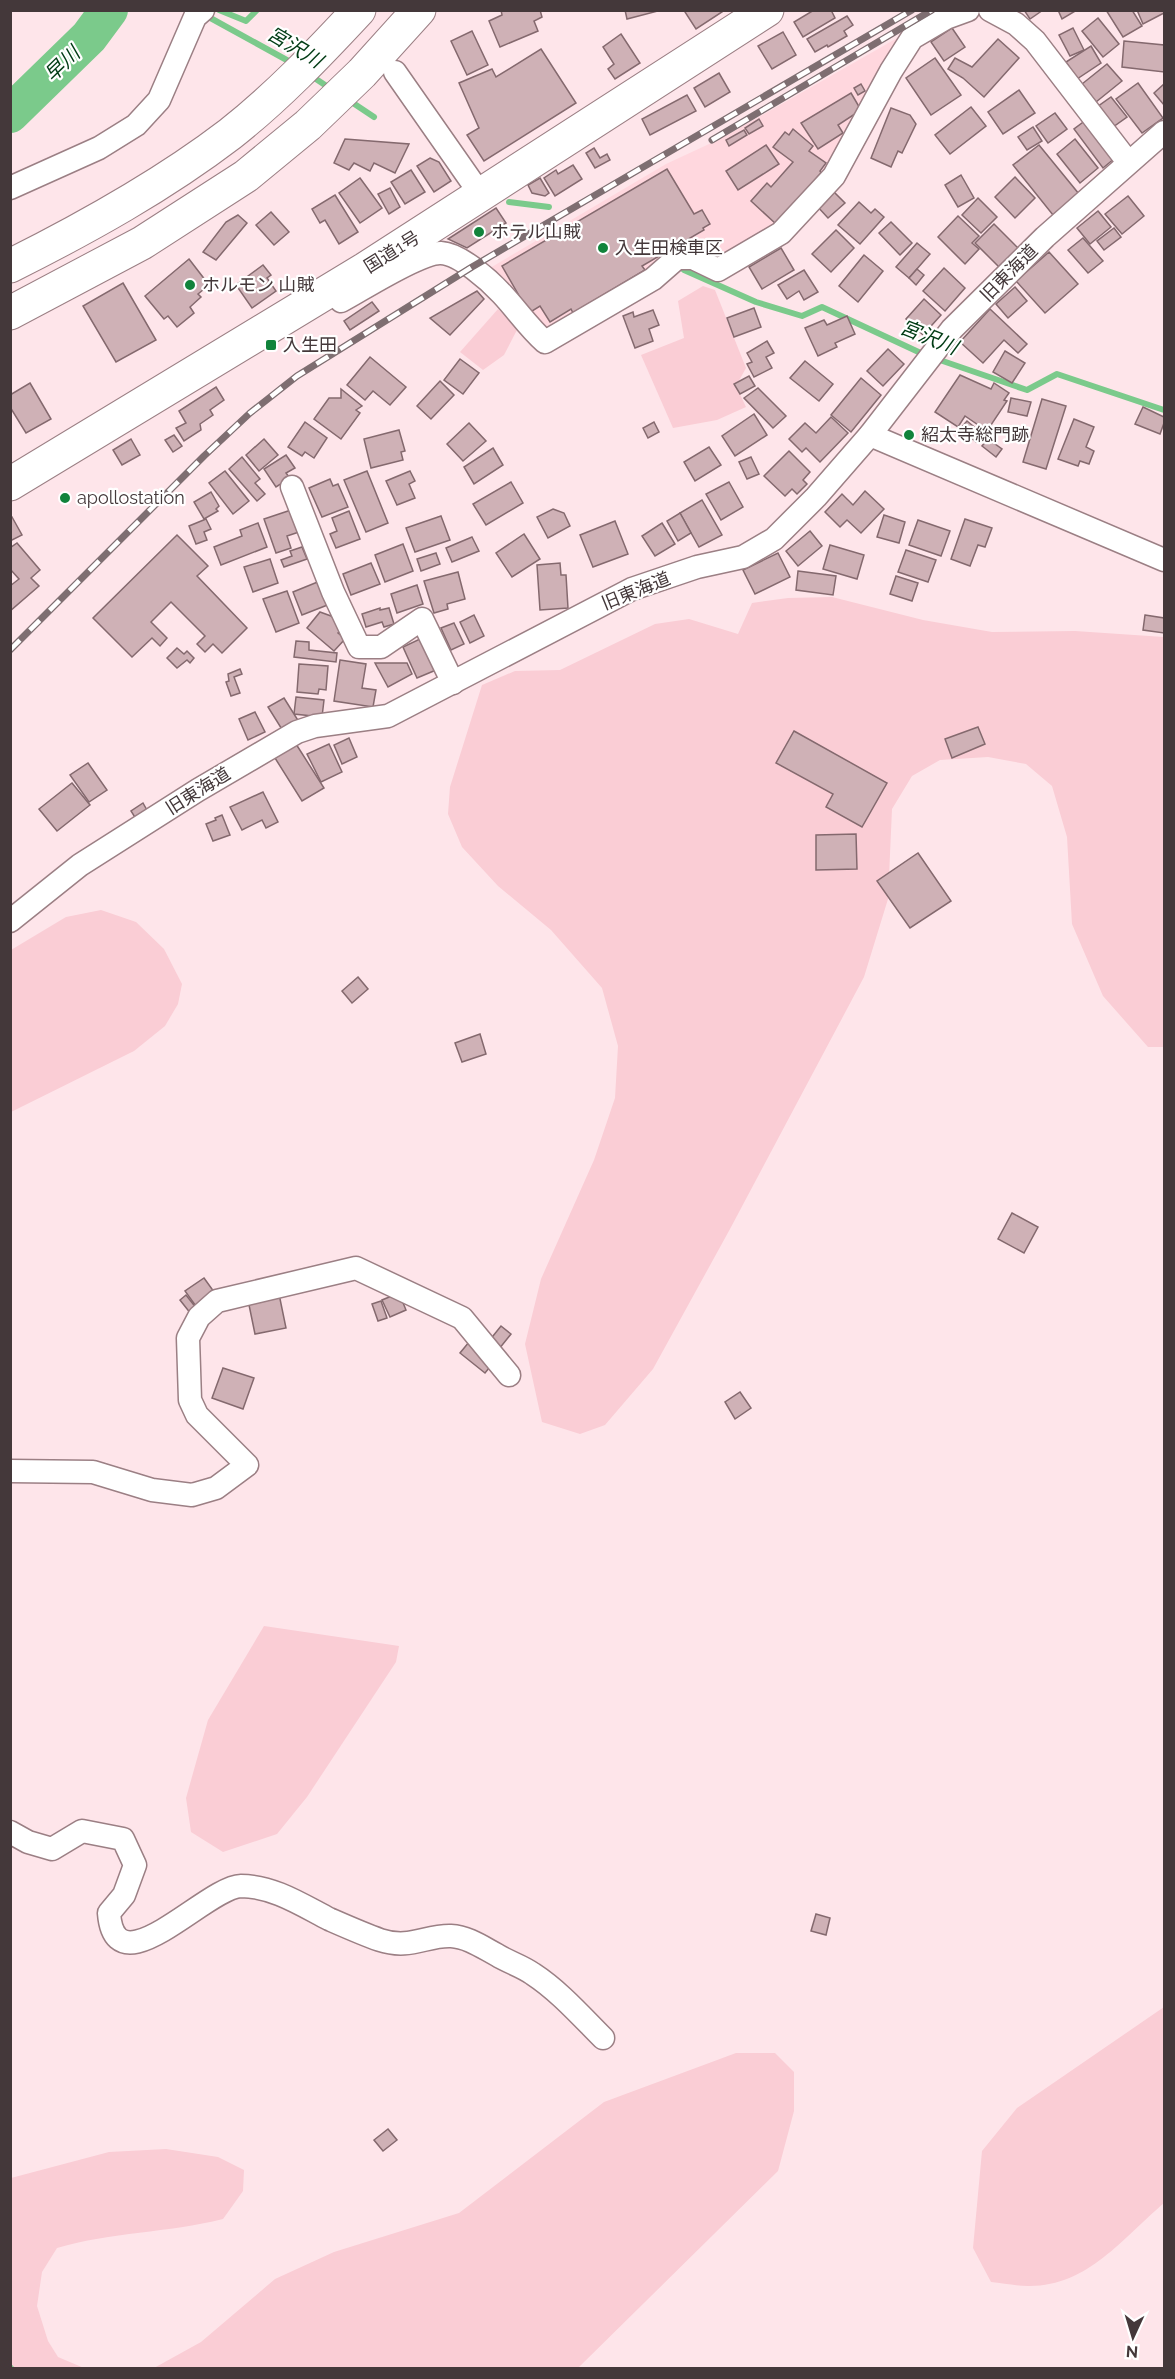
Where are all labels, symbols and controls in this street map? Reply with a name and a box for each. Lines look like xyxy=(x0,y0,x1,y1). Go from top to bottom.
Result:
water label: 宮沢川 xyxy=(263,21,329,74)
water label: 早川 xyxy=(39,40,86,87)
place label: ホテル山賊 xyxy=(491,221,581,242)
marker: ホテル山賊 xyxy=(472,225,486,239)
street label: 国道1号 xyxy=(360,226,423,277)
place label: 入生田検車区 xyxy=(615,237,723,258)
street label: 旧東海道 xyxy=(976,240,1042,306)
marker: 入生田検車区 xyxy=(596,241,610,255)
place label: ホルモン 山賊 xyxy=(202,274,315,295)
marker: ホルモン 山賊 xyxy=(183,278,197,292)
water label: 宮沢川 xyxy=(897,315,963,360)
place label: 入生田 xyxy=(283,334,337,355)
marker: 入生田 xyxy=(264,338,278,352)
place label: 紹太寺総門跡 xyxy=(921,424,1029,445)
marker: 紹太寺総門跡 xyxy=(902,428,916,442)
place label: apollostation xyxy=(77,487,185,508)
marker: apollostation xyxy=(58,491,72,505)
street label: 旧東海道 xyxy=(599,567,673,614)
street label: 旧東海道 xyxy=(162,763,234,819)
north arrow xyxy=(1103,2307,1163,2367)
text: N xyxy=(1125,2342,1139,2361)

